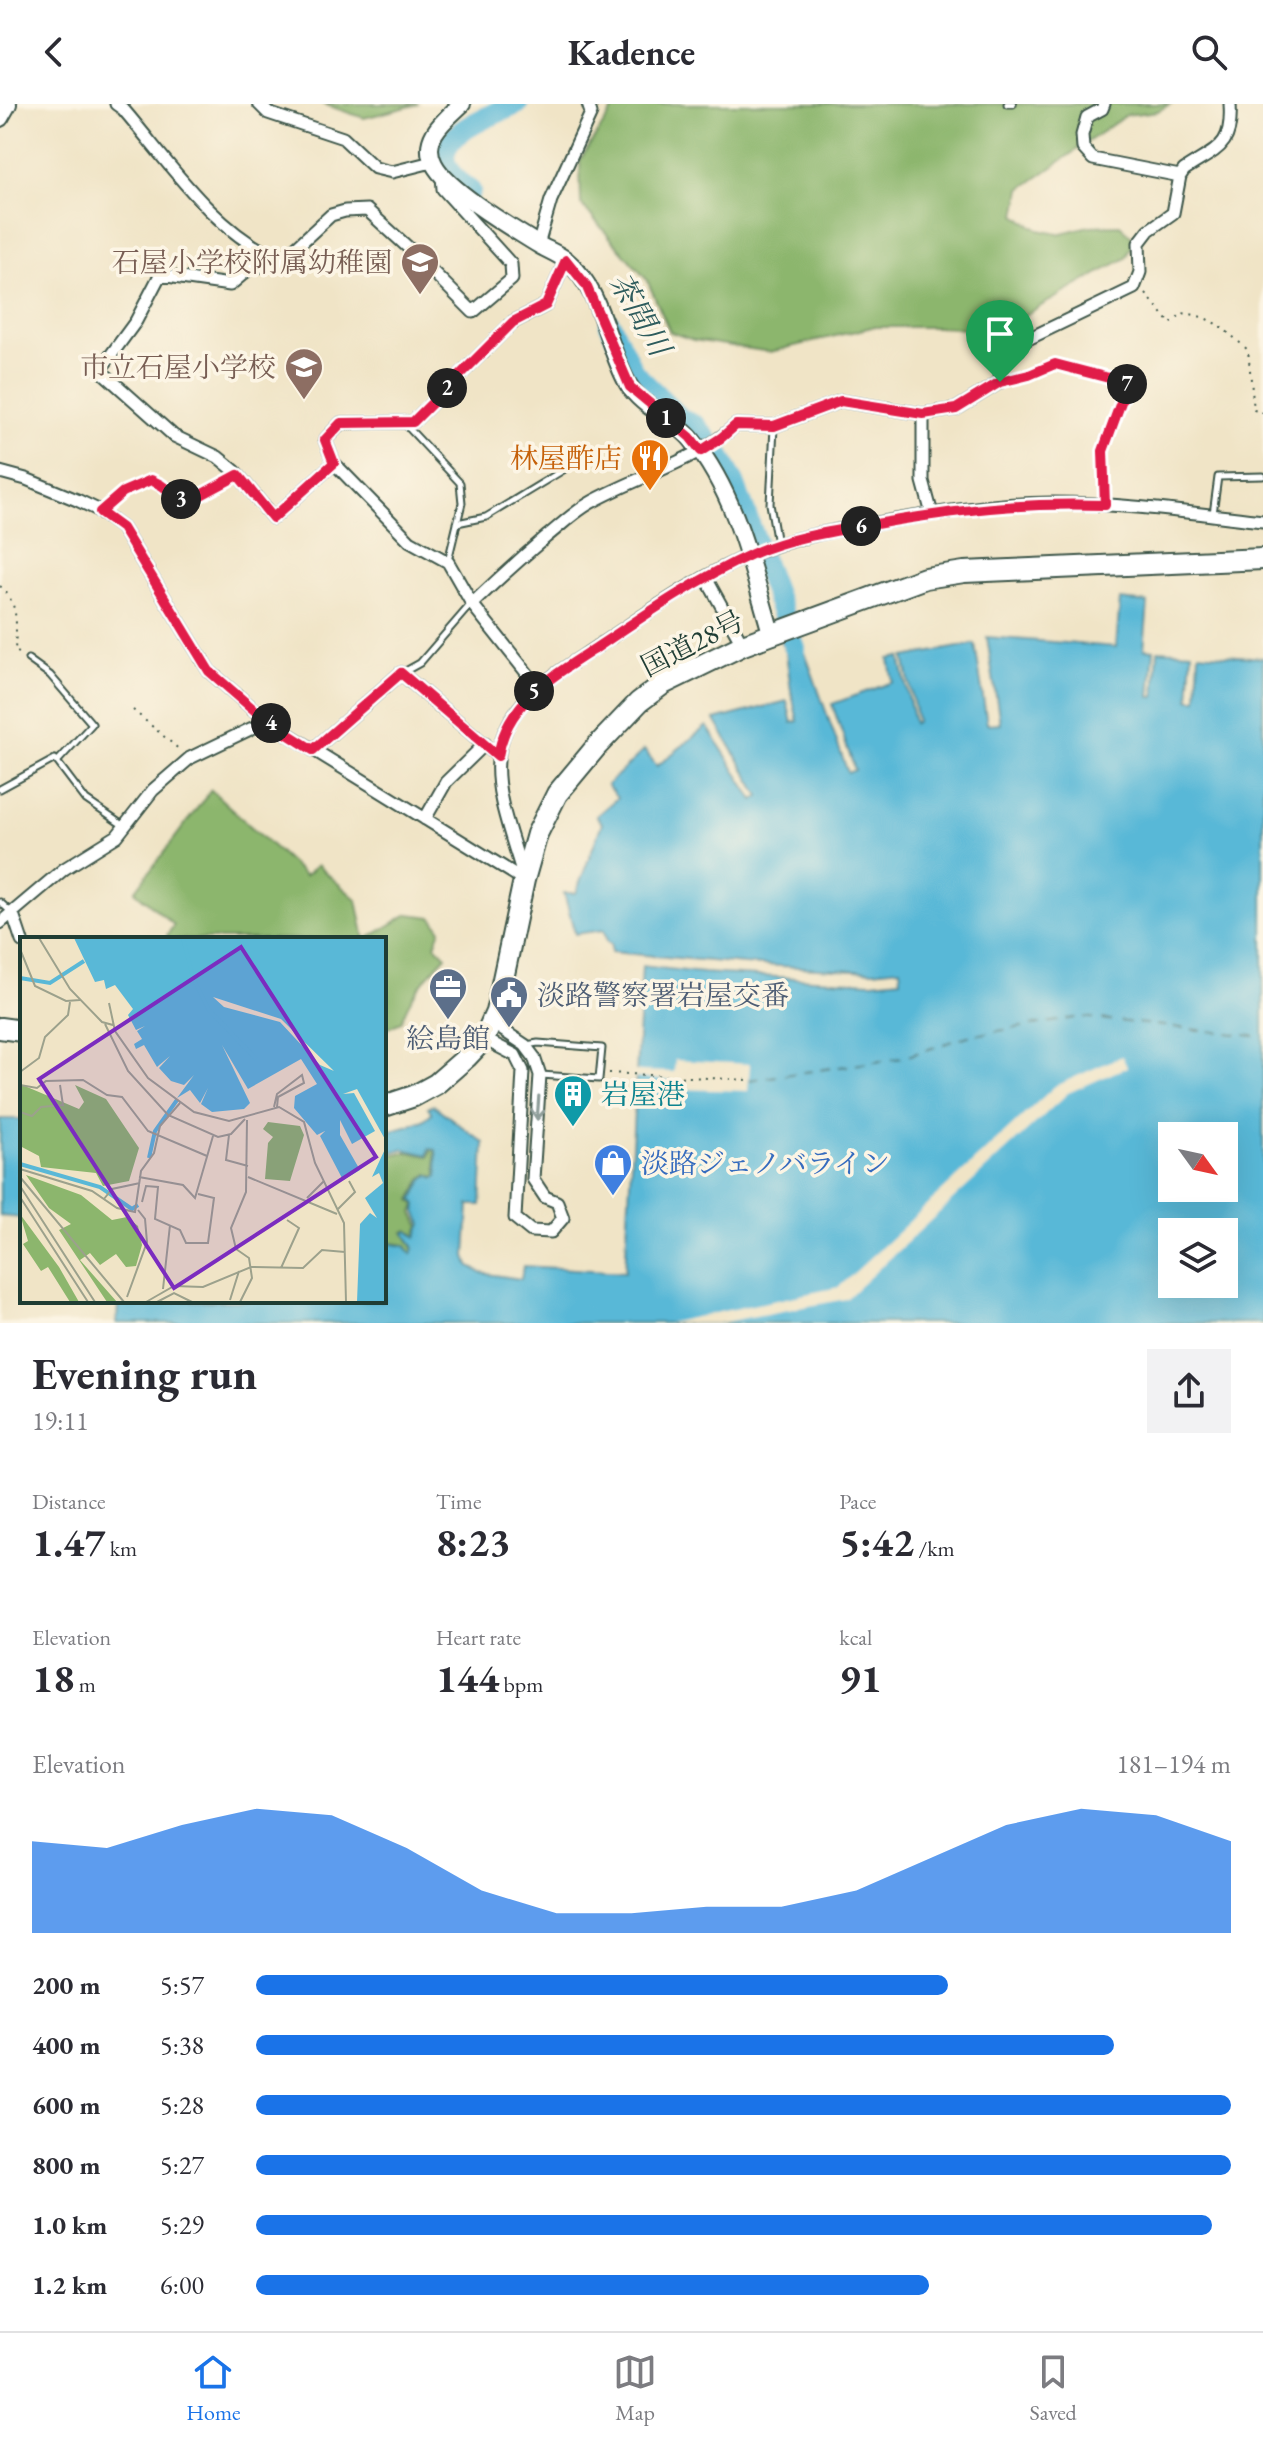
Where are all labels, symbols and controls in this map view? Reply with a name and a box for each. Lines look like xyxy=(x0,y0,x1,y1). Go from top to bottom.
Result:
text: Kadence xyxy=(568,29,695,76)
icon: back xyxy=(32,30,76,74)
icon: search xyxy=(1187,30,1231,74)
school or university icon: 石屋小学校附属幼稚園 xyxy=(399,241,441,296)
place label: 石屋小学校附属幼稚園 xyxy=(112,244,392,280)
water label: 茶間川 xyxy=(601,265,681,365)
pin xyxy=(966,300,1034,382)
icon: arrive xyxy=(978,312,1022,356)
school or university icon: 市立石屋小学校 xyxy=(283,346,325,401)
place label: 市立石屋小学校 xyxy=(80,349,276,385)
pin: 7 xyxy=(1107,364,1147,404)
pin: 2 xyxy=(427,368,467,408)
text: 7 xyxy=(1121,369,1133,398)
text: 2 xyxy=(441,373,453,402)
pin: 1 xyxy=(646,398,686,438)
text: 1 xyxy=(660,403,672,432)
restaurant icon: 林屋酢店 xyxy=(629,437,671,492)
place label: 林屋酢店 xyxy=(510,440,622,476)
pin: 3 xyxy=(161,479,201,519)
text: 3 xyxy=(175,484,187,513)
pin: 6 xyxy=(841,506,881,546)
text: 6 xyxy=(855,511,867,540)
street label: 国道28号 xyxy=(634,602,750,684)
pin: 5 xyxy=(514,671,554,711)
text: 5 xyxy=(528,676,540,705)
pin: 4 xyxy=(251,703,291,743)
text: 4 xyxy=(265,708,277,737)
inset map xyxy=(20,937,386,1303)
office icon: 絵島館 xyxy=(427,966,469,1021)
public building icon: 淡路警察署岩屋交番 xyxy=(488,974,530,1029)
place label: 淡路警察署岩屋交番 xyxy=(537,977,789,1013)
place label: 絵島館 xyxy=(406,1020,490,1056)
building icon: 岩屋港 xyxy=(552,1073,594,1128)
place label: 岩屋港 xyxy=(601,1076,685,1112)
one-way arrow xyxy=(530,1094,545,1121)
north arrow xyxy=(1158,1122,1238,1202)
map controls xyxy=(1158,1122,1238,1298)
shop icon: 淡路ジェノバライン xyxy=(592,1142,634,1197)
place label: 淡路ジェノバライン xyxy=(641,1145,890,1181)
button: layers xyxy=(1158,1218,1238,1298)
text: Evening run xyxy=(32,1345,257,1402)
button: share xyxy=(1147,1349,1231,1433)
text: 19:11 xyxy=(32,1404,88,1438)
text: Distance xyxy=(32,1487,105,1516)
text: Time xyxy=(436,1487,481,1516)
text: Pace xyxy=(839,1487,876,1516)
text: 1.47 xyxy=(32,1516,105,1568)
text: 8:23 xyxy=(436,1516,510,1568)
text: 5:42 xyxy=(839,1516,914,1568)
text: km xyxy=(105,1534,137,1563)
text: /km xyxy=(914,1534,955,1563)
text: Elevation xyxy=(32,1623,111,1652)
text: Heart rate xyxy=(436,1623,521,1652)
text: kcal xyxy=(839,1623,872,1652)
text: 18 xyxy=(32,1652,74,1704)
text: 144 xyxy=(436,1652,499,1704)
text: 91 xyxy=(839,1652,882,1704)
text: m xyxy=(74,1670,96,1699)
text: bpm xyxy=(499,1670,543,1699)
text: Elevation xyxy=(32,1747,126,1781)
text: 181–194 m xyxy=(1116,1747,1231,1781)
text: 200 m xyxy=(32,1968,100,2002)
text: 5:57 xyxy=(160,1968,204,2002)
text: 400 m xyxy=(32,2028,100,2062)
text: 5:38 xyxy=(160,2028,204,2062)
text: 600 m xyxy=(32,2088,100,2122)
text: 5:28 xyxy=(160,2088,204,2122)
text: 800 m xyxy=(32,2148,100,2182)
text: 5:27 xyxy=(160,2148,204,2182)
text: 1.0 km xyxy=(32,2208,107,2242)
text: 5:29 xyxy=(160,2208,204,2242)
text: 1.2 km xyxy=(32,2268,107,2302)
text: 6:00 xyxy=(160,2268,204,2302)
tab: Home xyxy=(186,2350,241,2427)
tab: Map xyxy=(613,2350,657,2427)
tab: Saved xyxy=(1030,2350,1077,2427)

